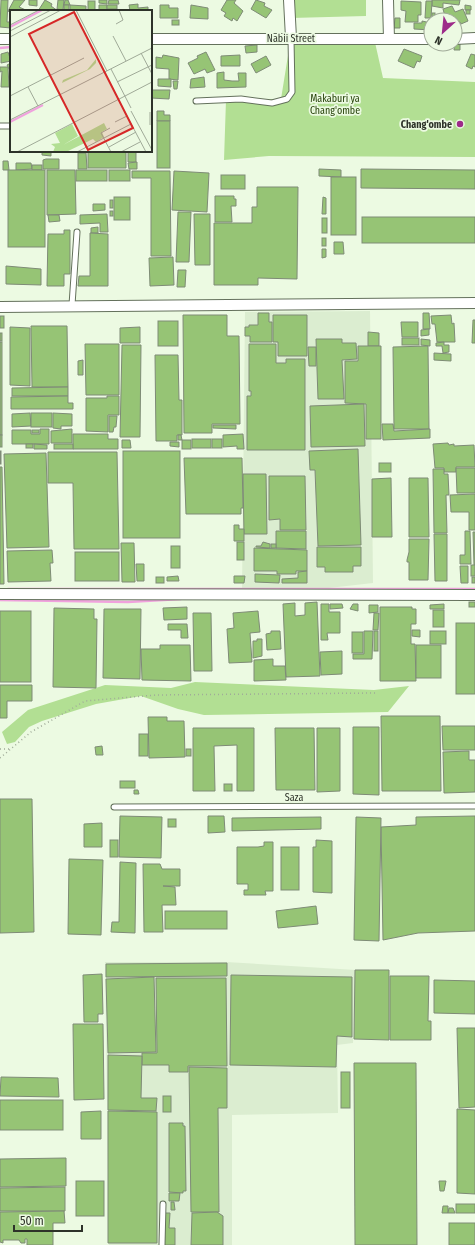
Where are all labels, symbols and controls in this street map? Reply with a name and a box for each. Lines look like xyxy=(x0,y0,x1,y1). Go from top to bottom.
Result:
inset map xyxy=(10,10,152,152)
north arrow xyxy=(423,12,463,52)
street label: Nabii Street xyxy=(267,33,316,45)
text: N xyxy=(433,33,445,48)
park label: Makaburi ya Chang'ombe xyxy=(310,93,360,117)
place label: Chang'ombe xyxy=(401,119,452,131)
marker: Chang'ombe xyxy=(455,119,465,129)
street label: Saza xyxy=(285,792,303,804)
scale bar xyxy=(14,1207,82,1233)
text: 50 m xyxy=(20,1214,44,1228)

